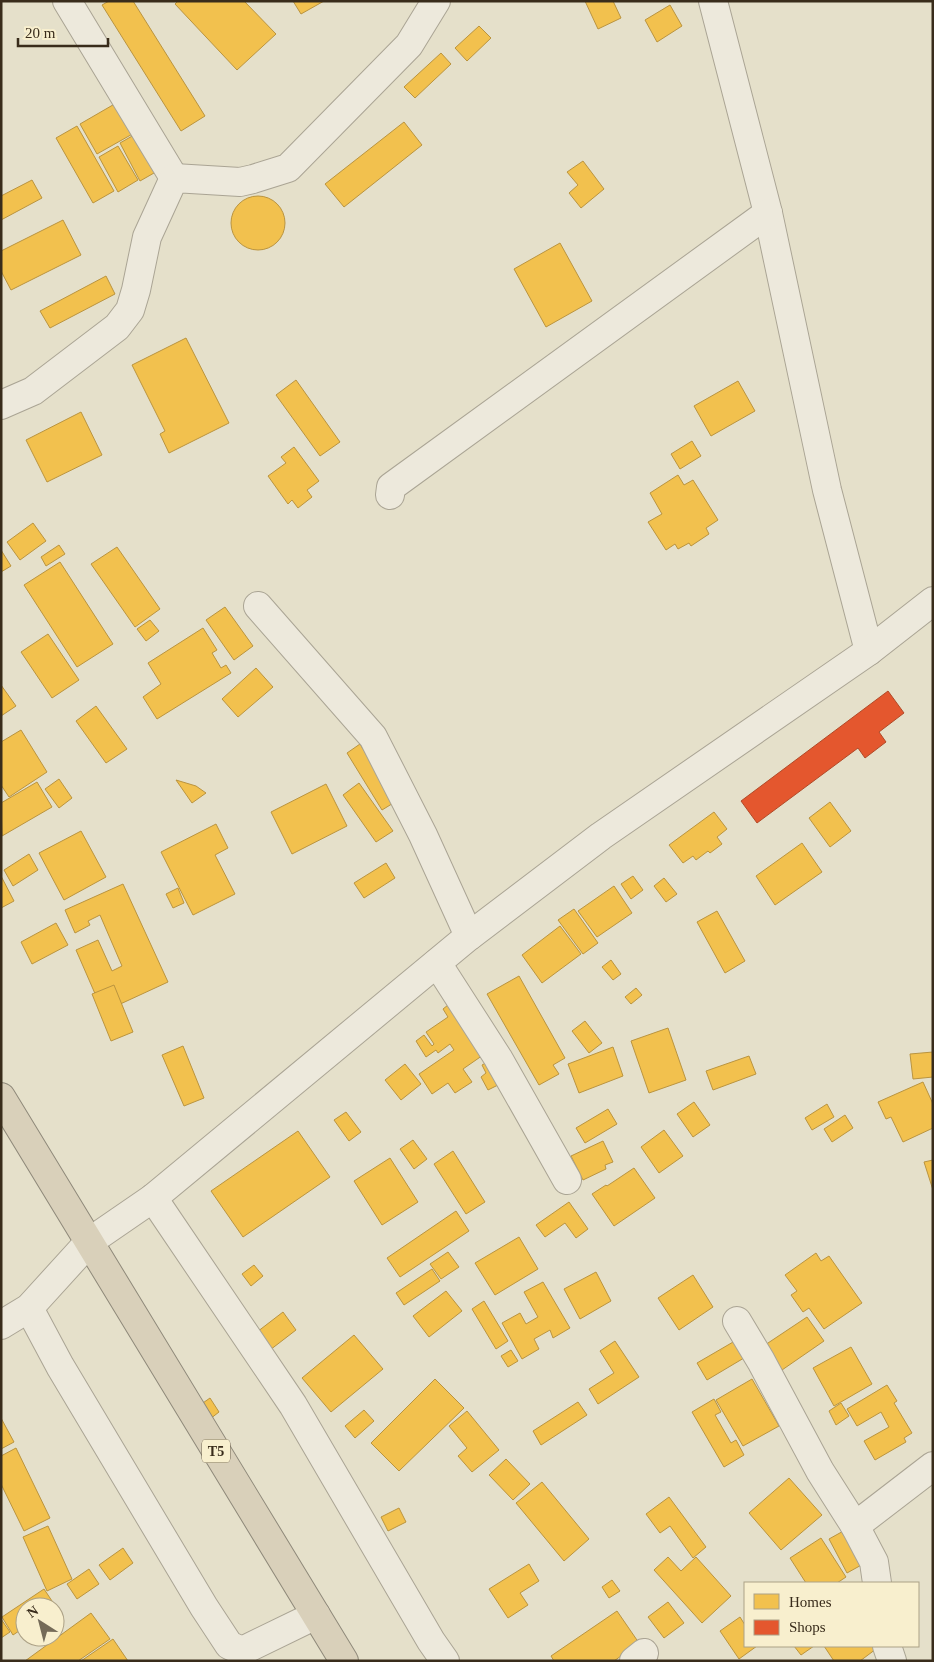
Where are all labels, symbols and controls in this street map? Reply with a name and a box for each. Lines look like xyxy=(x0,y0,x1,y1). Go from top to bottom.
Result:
scale bar xyxy=(18,15,108,47)
text: 20 m xyxy=(25,25,56,41)
road number: T5 xyxy=(202,1440,230,1462)
legend xyxy=(744,1582,919,1647)
text: Homes xyxy=(789,1594,832,1610)
north arrow xyxy=(15,1597,65,1647)
text: N xyxy=(24,1603,41,1621)
text: Shops xyxy=(789,1619,826,1635)

